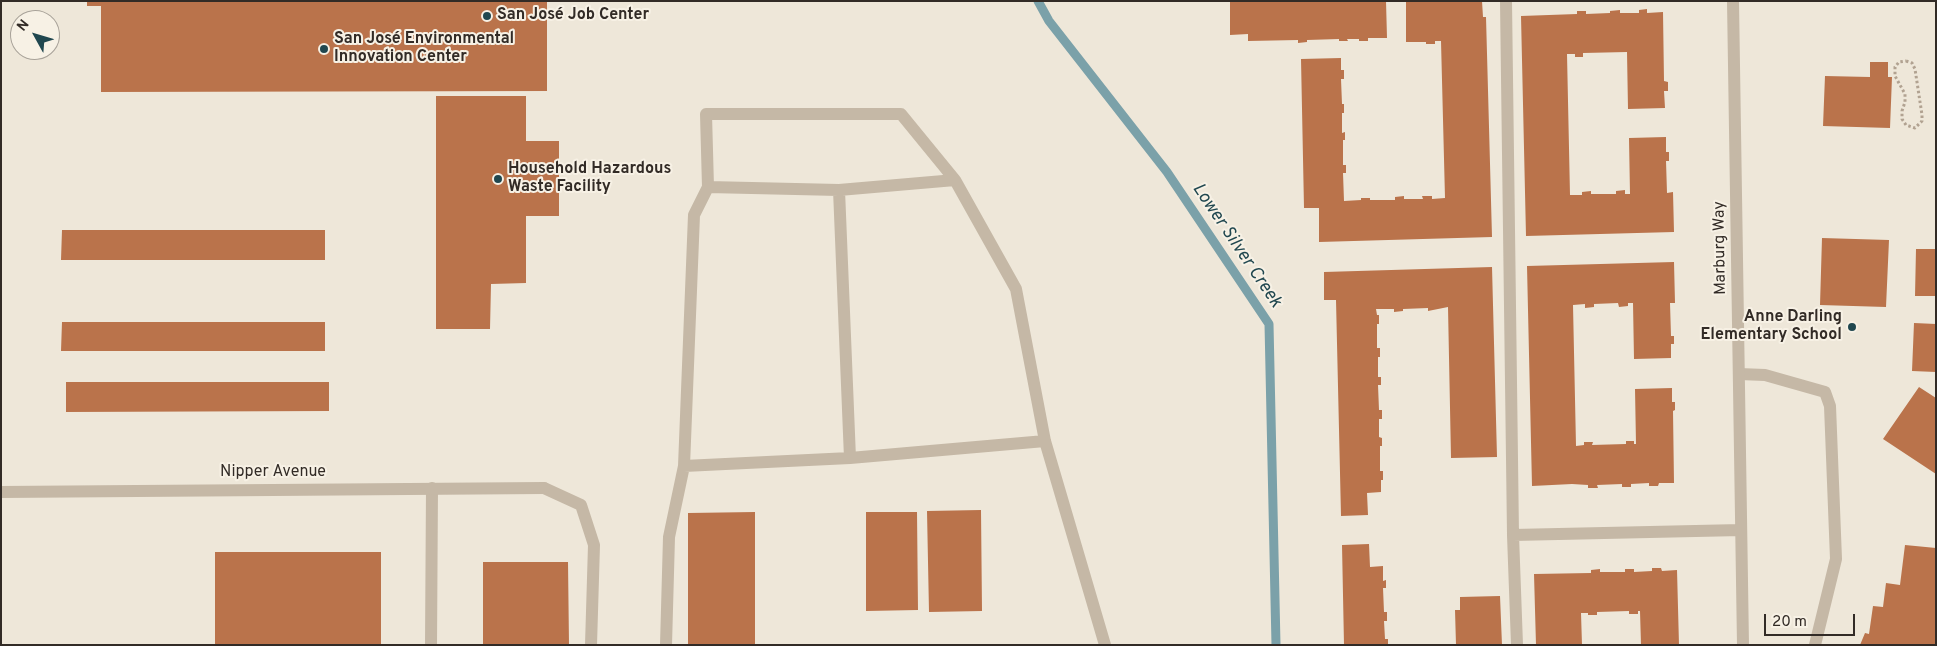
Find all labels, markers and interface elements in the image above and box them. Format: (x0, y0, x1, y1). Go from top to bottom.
place label: San José Job Center (497, 6, 649, 26)
north arrow (10, 10, 60, 60)
marker: San José Job Center (481, 10, 493, 22)
text: N (14, 17, 34, 35)
place label: San José Environmental Innovation Center (334, 30, 514, 68)
marker: San José Environmental Innovation Center (318, 43, 330, 55)
place label: Household Hazardous Waste Facility (508, 160, 671, 198)
marker: Household Hazardous Waste Facility (492, 173, 504, 185)
water label: Lower Silver Creek (1186, 180, 1286, 312)
street label: Marburg Way (1711, 201, 1731, 295)
place label: Anne Darling Elementary School (1700, 308, 1842, 346)
marker: Anne Darling Elementary School (1846, 321, 1858, 333)
street label: Nipper Avenue (220, 463, 326, 483)
scale bar (1767, 604, 1858, 636)
text: 20 m (1772, 613, 1807, 632)

